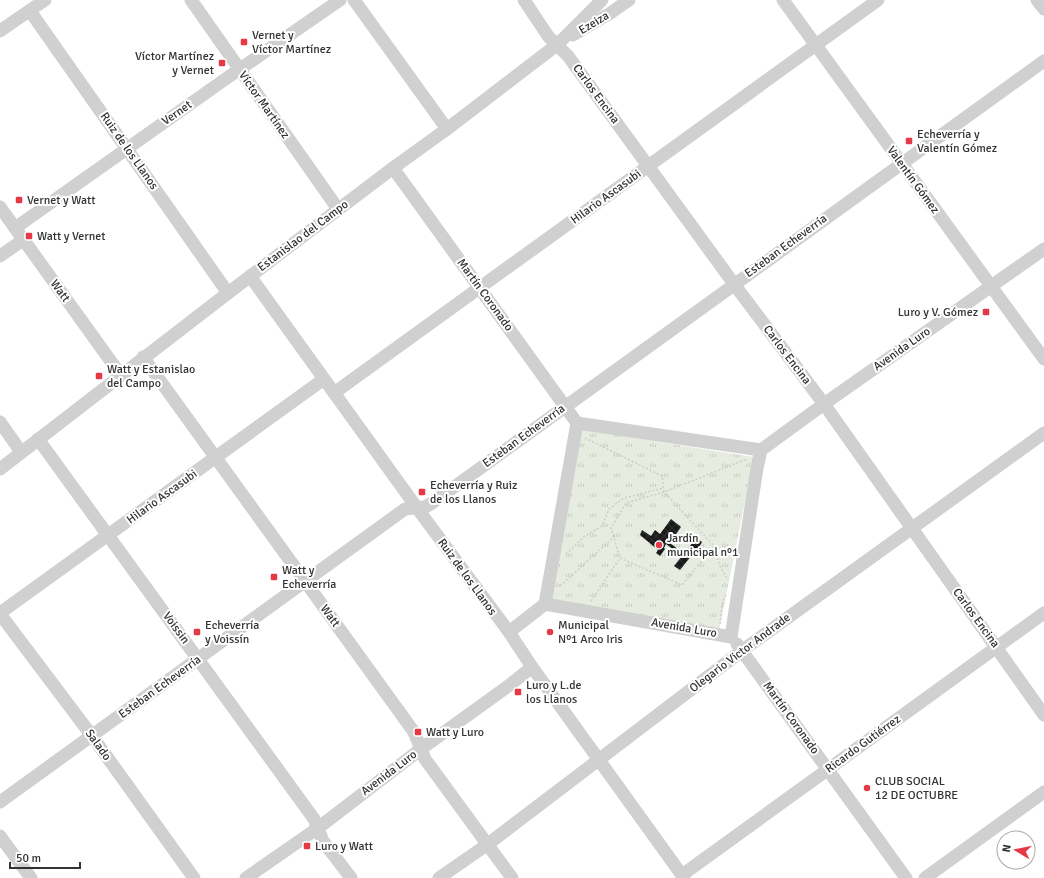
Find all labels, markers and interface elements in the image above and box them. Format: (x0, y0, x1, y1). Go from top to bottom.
street label: Ezeiza (576, 8, 612, 38)
place label: Vernet y Víctor Martínez (252, 28, 331, 57)
marker: Vernet y Víctor Martínez (239, 37, 249, 47)
place label: Víctor Martínez y Vernet (135, 49, 214, 78)
marker: Víctor Martínez y Vernet (217, 58, 227, 68)
street label: Carlos Encina (569, 61, 623, 127)
street label: Víctor Martínez (235, 68, 293, 142)
street label: Vernet (159, 97, 195, 129)
street label: Ruiz de los Llanos (97, 109, 161, 193)
place label: Echeverría y Valentín Gómez (917, 127, 997, 156)
marker: Echeverría y Valentín Gómez (904, 136, 914, 146)
street label: Valentín Gómez (883, 143, 943, 217)
street label: Hilario Ascasubi (568, 166, 644, 228)
place label: Vernet y Watt (27, 193, 95, 208)
marker: Vernet y Watt (14, 195, 24, 205)
street label: Estanislao del Campo (255, 197, 351, 275)
street label: Esteban Echeverría (742, 211, 830, 281)
place label: Watt y Vernet (37, 229, 105, 244)
marker: Watt y Vernet (24, 231, 34, 241)
street label: Martín Coronado (454, 256, 516, 334)
street label: Watt (47, 277, 73, 305)
place label: Luro y V. Gómez (898, 305, 978, 320)
marker: Luro y V. Gómez (981, 307, 991, 317)
street label: Carlos Encina (760, 322, 814, 388)
street label: Avenida Luro (871, 324, 933, 374)
place label: Watt y Estanislao del Campo (107, 362, 195, 391)
marker: Watt y Estanislao del Campo (94, 371, 104, 381)
street label: Esteban Echeverría (480, 401, 568, 471)
street label: Hilario Ascasubi (124, 466, 200, 528)
place label: Echeverría y Ruiz de los Llanos (430, 478, 517, 507)
marker: Echeverría y Ruiz de los Llanos (417, 487, 427, 497)
place label: Jardín municipal nº1 (667, 531, 739, 560)
street label: Ruiz de los Llanos (434, 536, 500, 618)
marker: Jardín municipal nº1 (654, 540, 664, 550)
place label: Watt y Echeverría (282, 563, 336, 592)
marker: Watt y Echeverría (269, 572, 279, 582)
street label: Carlos Encina (949, 585, 1003, 651)
street label: Watt (317, 602, 343, 630)
street label: Voissin (159, 609, 193, 647)
street label: Olegario Victor Andrade (687, 610, 793, 696)
street label: Avenida Luro (650, 615, 718, 641)
place label: Echeverría y Voissín (205, 618, 259, 647)
place label: Municipal Nº1 Arco Iris (558, 618, 623, 647)
marker: Echeverría y Voissín (192, 627, 202, 637)
marker: Municipal Nº1 Arco Iris (545, 627, 555, 637)
street label: Esteban Echeverría (116, 652, 204, 722)
place label: Luro y L.de los Llanos (526, 678, 582, 707)
street label: Martín Coronado (760, 679, 822, 757)
marker: Luro y L.de los Llanos (513, 687, 523, 697)
street label: Ricardo Gutiérrez (822, 712, 904, 776)
place label: Watt y Luro (426, 725, 484, 740)
street label: Salado (82, 726, 114, 764)
marker: Watt y Luro (413, 727, 423, 737)
street label: Avenida Luro (358, 747, 420, 799)
place label: CLUB SOCIAL 12 DE OCTUBRE (875, 774, 958, 803)
marker: CLUB SOCIAL 12 DE OCTUBRE (862, 783, 872, 793)
north arrow (996, 830, 1036, 870)
place label: Luro y Watt (315, 839, 373, 854)
marker: Luro y Watt (302, 841, 312, 851)
text: N (1000, 843, 1014, 853)
scale bar (10, 844, 80, 870)
text: 50 m (16, 851, 41, 866)

